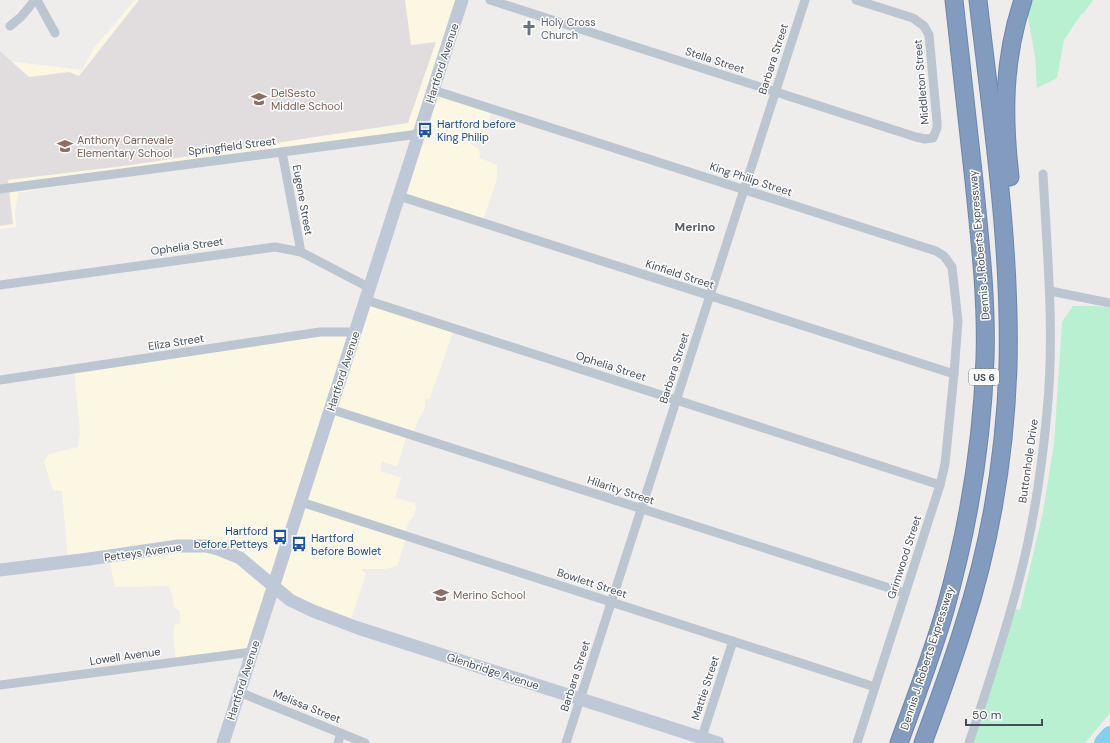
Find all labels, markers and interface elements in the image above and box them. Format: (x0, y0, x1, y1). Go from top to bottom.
place label: Holy Cross Church (541, 15, 596, 42)
church icon: Holy Cross Church (520, 19, 538, 37)
street label: Hartford Avenue (423, 21, 461, 105)
street label: Barbara Street (755, 22, 791, 96)
street label: Middleton Street (910, 39, 932, 125)
street label: Stella Street (683, 44, 747, 76)
place label: DelSesto Middle School (271, 86, 343, 113)
school or university icon: DelSesto Middle School (250, 90, 268, 108)
place label: Hartford before King Philip (437, 117, 516, 144)
bus stop icon: Hartford before King Philip (416, 121, 434, 139)
place label: Anthony Carnevale Elementary School (77, 133, 173, 160)
street label: Springfield Street (187, 134, 277, 158)
school or university icon: Anthony Carnevale Elementary School (56, 137, 74, 155)
street label: King Philip Street (708, 159, 794, 199)
street label: Eugene Street (290, 164, 316, 236)
street label: Dennis J. Roberts Expressway (965, 170, 993, 320)
district label: Merino (675, 219, 715, 235)
street label: Ophelia Street (150, 234, 224, 258)
street label: Kinfield Street (644, 256, 716, 292)
street label: Hartford Avenue (324, 329, 362, 413)
street label: Eliza Street (147, 331, 205, 353)
street label: Barbara Street (656, 331, 692, 405)
street label: Ophelia Street (574, 348, 648, 384)
road number: US 6 (969, 369, 999, 385)
street label: Buttonhole Drive (1015, 418, 1041, 504)
street label: Hilarity Street (586, 473, 656, 507)
street label: Grimwood Street (884, 513, 924, 601)
place label: Hartford before Petteys (194, 524, 268, 551)
bus stop icon: Hartford before Petteys (271, 528, 289, 546)
place label: Hartford before Bowlet (311, 531, 381, 558)
bus stop icon: Hartford before Bowlet (290, 535, 308, 553)
street label: Petteys Avenue (103, 540, 183, 564)
street label: Bowlett Street (555, 565, 629, 601)
street label: Dennis J. Roberts Expressway (897, 584, 957, 732)
school or university icon: Merino School (432, 586, 450, 604)
place label: Merino School (453, 588, 525, 602)
street label: Hartford Avenue (224, 638, 262, 722)
street label: Barbara Street (557, 639, 593, 713)
street label: Lowell Avenue (89, 644, 161, 668)
street label: Glenbridge Avenue (445, 649, 541, 693)
street label: Mattie Street (688, 654, 722, 722)
street label: Melissa Street (271, 686, 343, 726)
scale bar (966, 701, 1042, 727)
text: 50 m (972, 707, 1001, 723)

